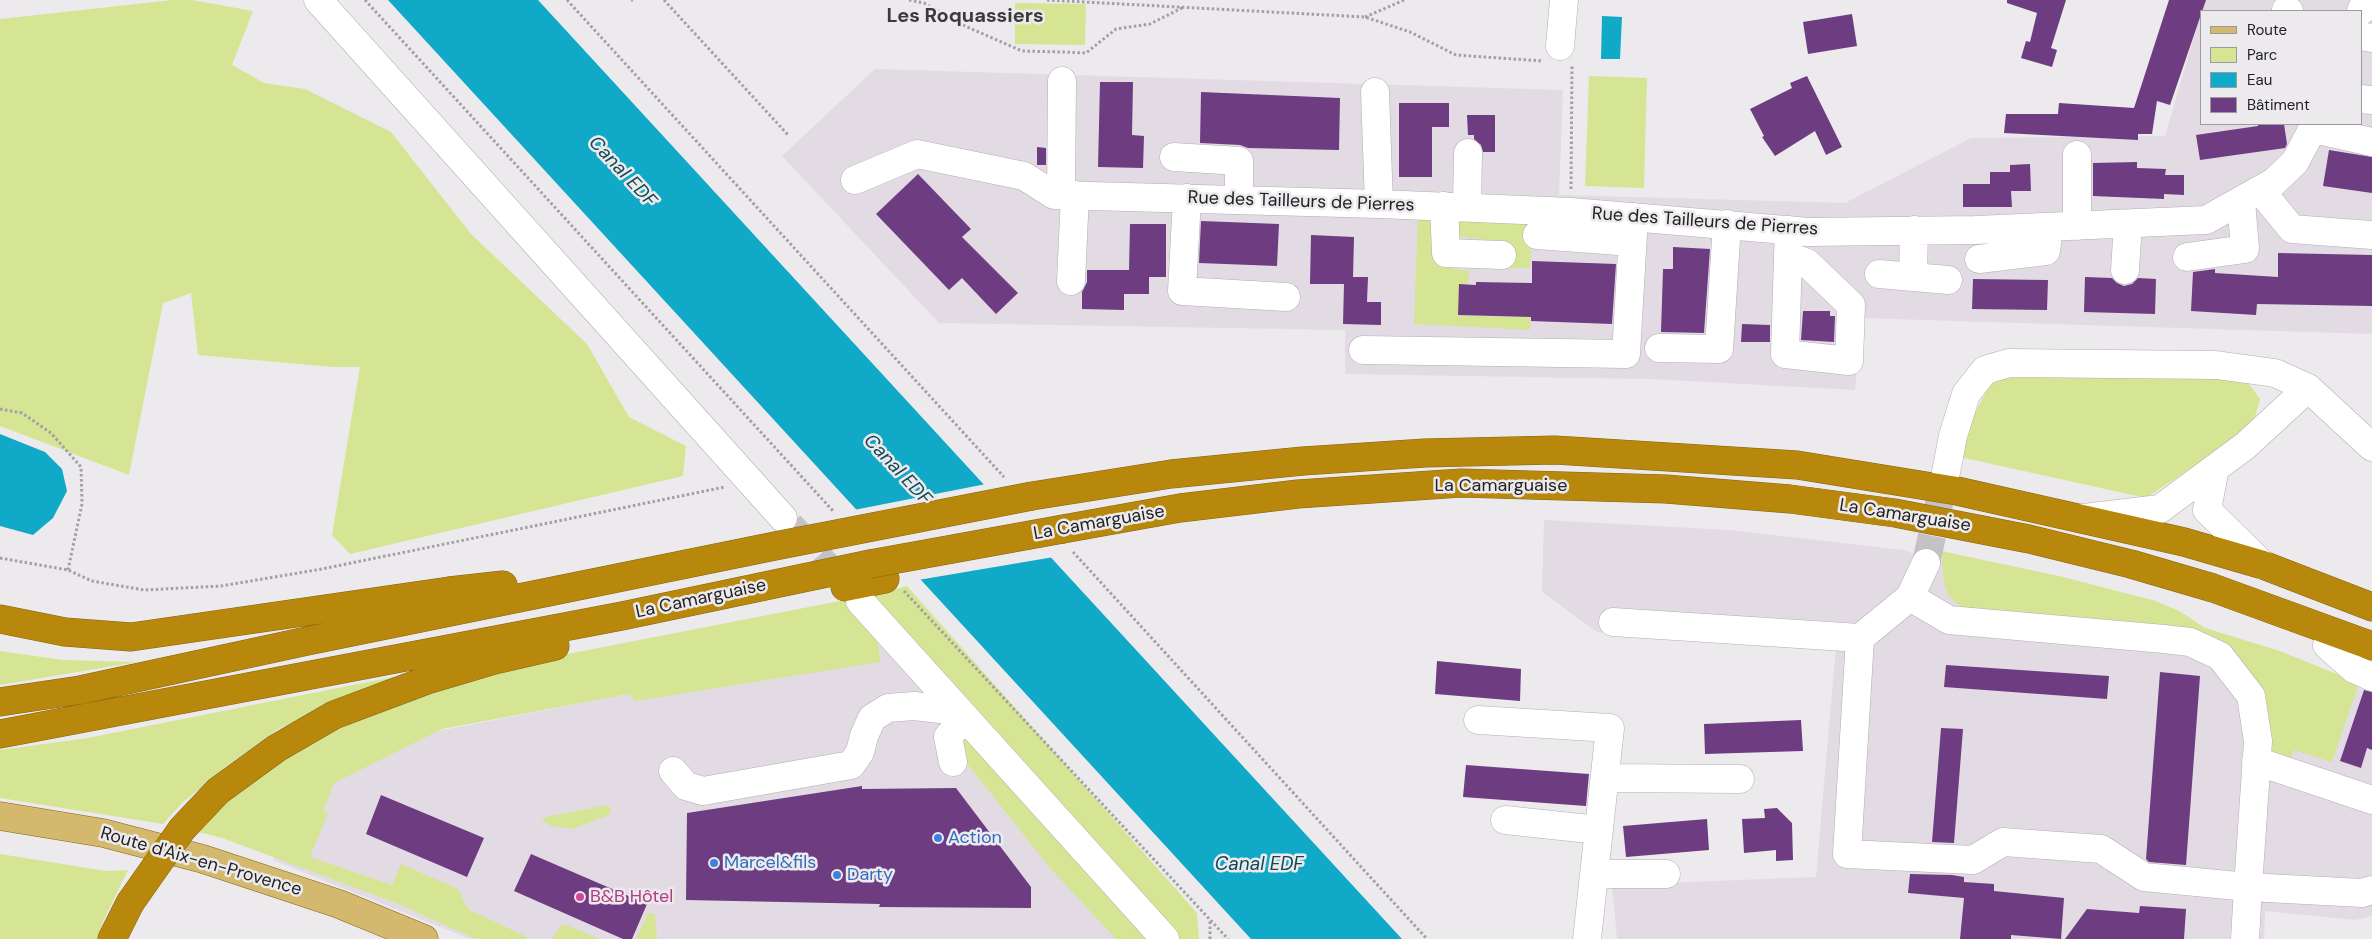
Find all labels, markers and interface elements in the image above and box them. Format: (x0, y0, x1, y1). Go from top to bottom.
district label: Les Roquassiers (886, 5, 1044, 29)
legend (2200, 10, 2362, 125)
text: Route (2247, 20, 2287, 40)
text: Parc (2247, 45, 2277, 65)
text: Eau (2247, 70, 2272, 90)
text: Bâtiment (2247, 95, 2310, 115)
water label: Canal EDF (583, 132, 661, 212)
street label: Rue des Tailleurs de Pierres (1187, 187, 1415, 217)
street label: Rue des Tailleurs de Pierres (1591, 203, 1819, 241)
water label: Canal EDF (858, 430, 936, 510)
street label: La Camarguaise (1435, 475, 1567, 497)
street label: La Camarguaise (1838, 495, 1972, 537)
street label: La Camarguaise (1032, 501, 1166, 545)
street label: La Camarguaise (634, 575, 768, 623)
street label: Route d'Aix-en-Provence (98, 823, 304, 901)
place label: Action (948, 827, 1002, 849)
marker: Action (932, 832, 944, 844)
place label: Marcel&fils (724, 852, 816, 874)
water label: Canal EDF (1215, 854, 1303, 876)
marker: Marcel&fils (708, 857, 720, 869)
place label: Darty (847, 864, 893, 886)
marker: Darty (831, 869, 843, 881)
place label: B&B Hôtel (590, 886, 673, 908)
marker: B&B Hôtel (574, 891, 586, 903)

